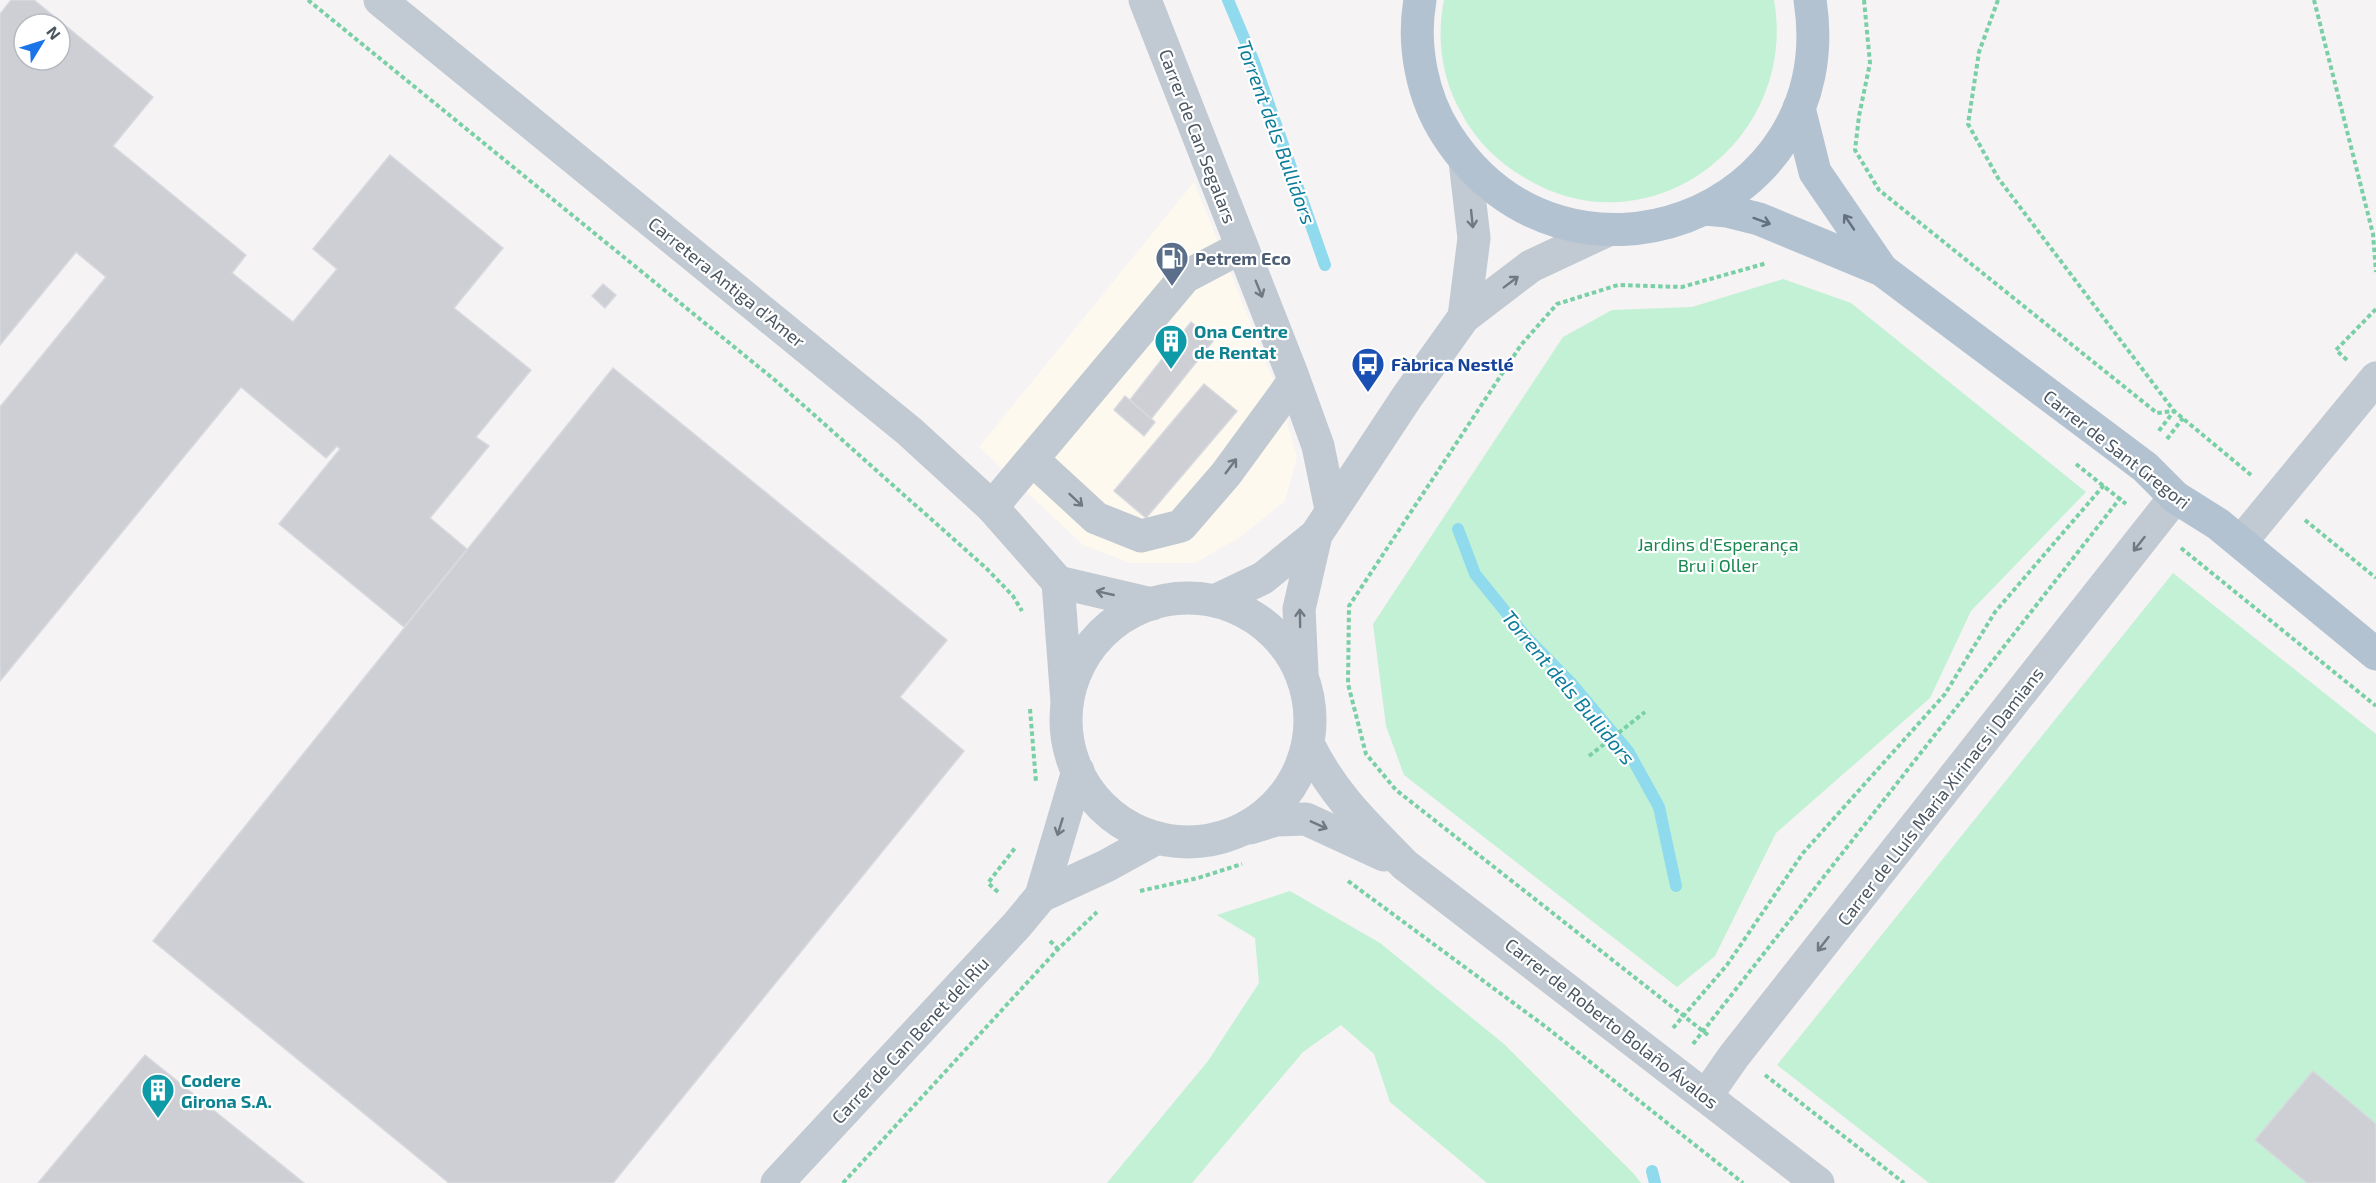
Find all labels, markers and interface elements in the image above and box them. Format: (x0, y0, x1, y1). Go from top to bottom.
north arrow (12, 12, 72, 72)
text: N (43, 22, 65, 43)
water label: Torrent dels Bullidors (1232, 37, 1322, 227)
street label: Carrer de Can Segalars (1155, 46, 1241, 226)
one-way arrow (1467, 209, 1478, 228)
street label: Carretera Antiga d'Amer (644, 212, 810, 352)
one-way arrow (1843, 214, 1855, 231)
one-way arrow (1752, 216, 1771, 227)
fuel station icon: Petrem Eco (1154, 240, 1190, 287)
place label: Petrem Eco (1195, 247, 1291, 269)
one-way arrow (1502, 275, 1518, 288)
one-way arrow (1254, 279, 1265, 298)
place label: Ona Centre de Rentat (1194, 320, 1288, 363)
building icon: Ona Centre de Rentat (1153, 323, 1189, 370)
bus stop icon: Fàbrica Nestlé (1350, 346, 1386, 393)
place label: Fàbrica Nestlé (1391, 353, 1514, 375)
street label: Carrer de Sant Gregori (2039, 385, 2195, 513)
one-way arrow (1224, 458, 1237, 474)
one-way arrow (1068, 493, 1083, 507)
park label: Jardins d'Esperança Bru i Oller (1637, 533, 1799, 576)
one-way arrow (2133, 536, 2146, 552)
one-way arrow (1096, 586, 1115, 598)
water label: Torrent dels Bullidors (1497, 605, 1641, 769)
one-way arrow (1294, 609, 1306, 629)
street label: Carrer de Lluís Maria Xirinacs i Damians (1832, 662, 2048, 930)
one-way arrow (1054, 817, 1065, 836)
one-way arrow (1309, 820, 1327, 831)
street label: Carrer de Roberto Bolaño Ávalos (1501, 933, 1723, 1113)
one-way arrow (1816, 936, 1829, 952)
street label: Carrer de Can Benet del Riu (827, 952, 993, 1128)
place label: Codere Girona S.A. (181, 1069, 272, 1112)
building icon: Codere Girona S.A. (140, 1072, 176, 1119)

